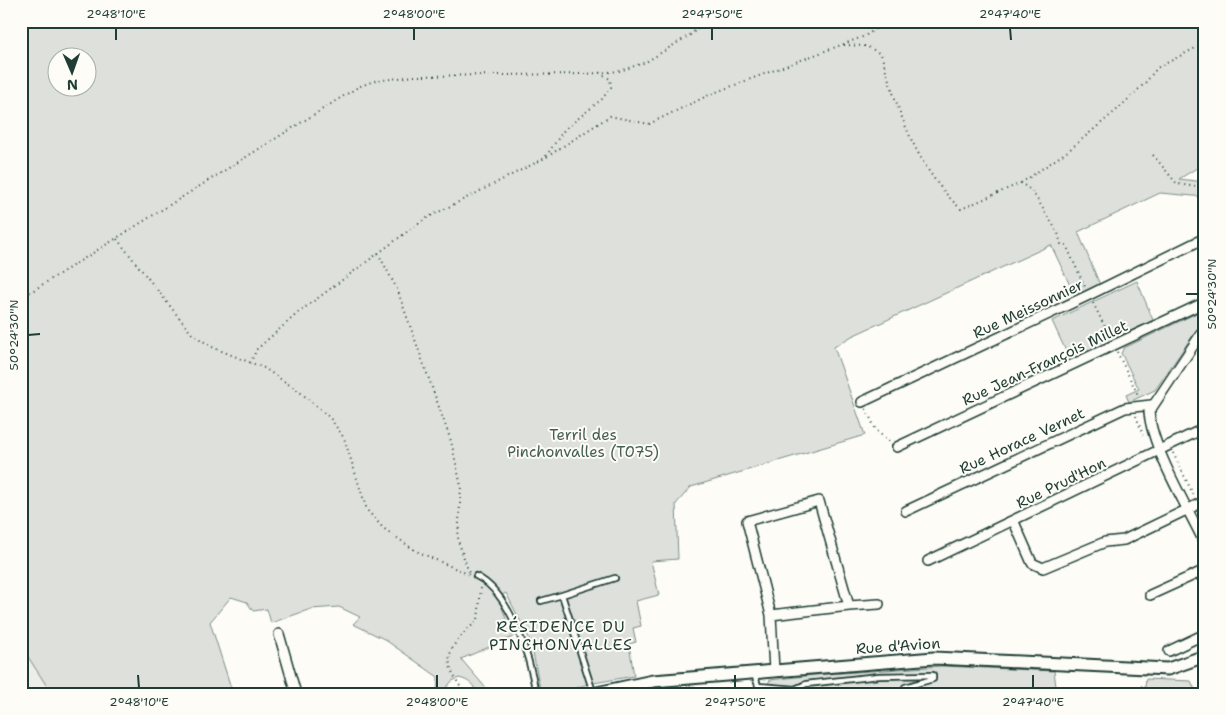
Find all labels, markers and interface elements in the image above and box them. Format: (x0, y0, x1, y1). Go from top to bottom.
text: 2°48'10"E (86, 6, 146, 22)
text: 2°48'00"E (383, 6, 445, 22)
text: 2°47'50"E (681, 6, 743, 22)
text: 2°47'40"E (979, 6, 1041, 22)
north arrow (48, 48, 98, 98)
text: N (67, 76, 78, 94)
text: 50°24'30"N (1204, 258, 1220, 330)
street label: Rue Meissonnier (970, 275, 1086, 343)
text: 50°24'30"N (6, 299, 22, 371)
street label: Rue Jean-François Millet (959, 316, 1131, 410)
street label: Rue Horace Vernet (956, 403, 1088, 479)
park label: Terril des Pinchonvalles (T075) (507, 425, 659, 462)
street label: Rue Prud'Hon (1013, 453, 1109, 513)
district label: RÉSIDENCE DU PINCHONVALLES (489, 616, 633, 655)
street label: Rue d'Avion (855, 633, 941, 659)
text: 2°48'10"E (109, 694, 169, 710)
text: 2°48'00"E (406, 694, 468, 710)
text: 2°47'50"E (704, 694, 766, 710)
text: 2°47'40"E (1002, 694, 1064, 710)

